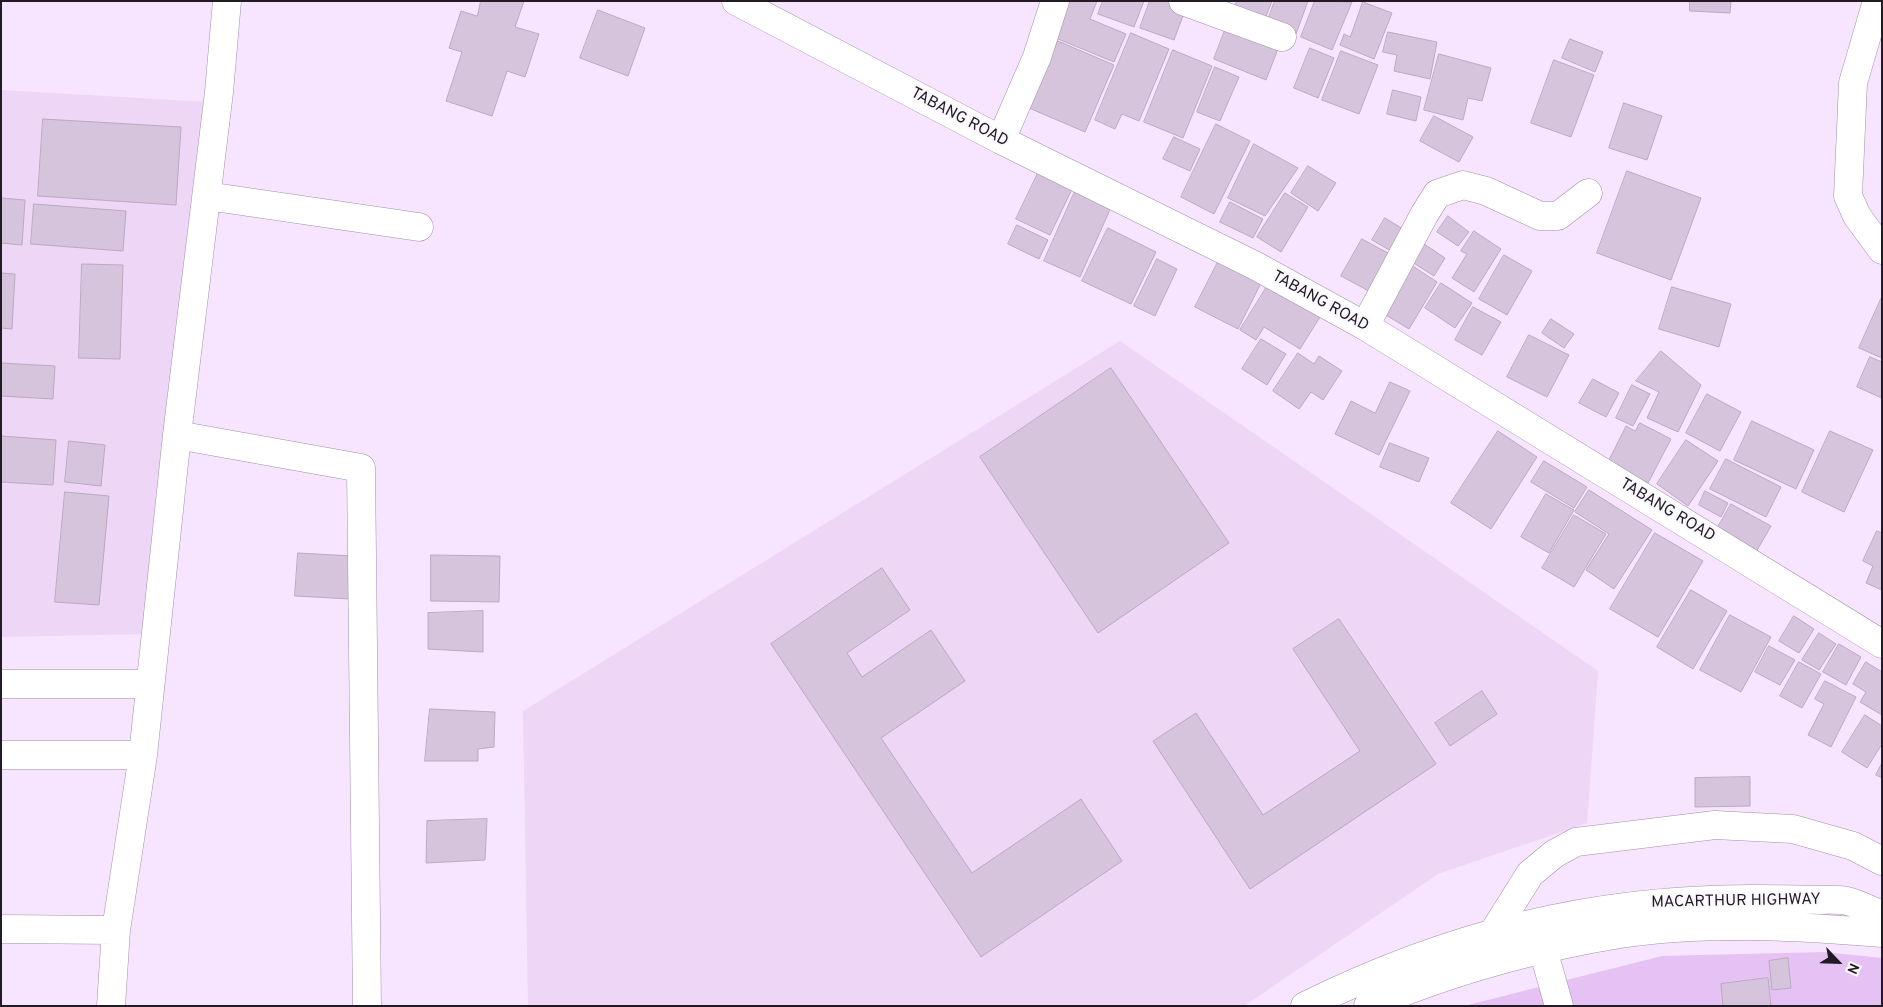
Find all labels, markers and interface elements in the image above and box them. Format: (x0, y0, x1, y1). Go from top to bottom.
street label: TABANG ROAD (907, 84, 1011, 152)
street label: TABANG ROAD (1268, 267, 1372, 337)
street label: TABANG ROAD (1616, 475, 1718, 547)
street label: MACARTHUR HIGHWAY (1651, 891, 1821, 913)
north arrow (1813, 937, 1863, 987)
text: N (1842, 960, 1862, 976)

